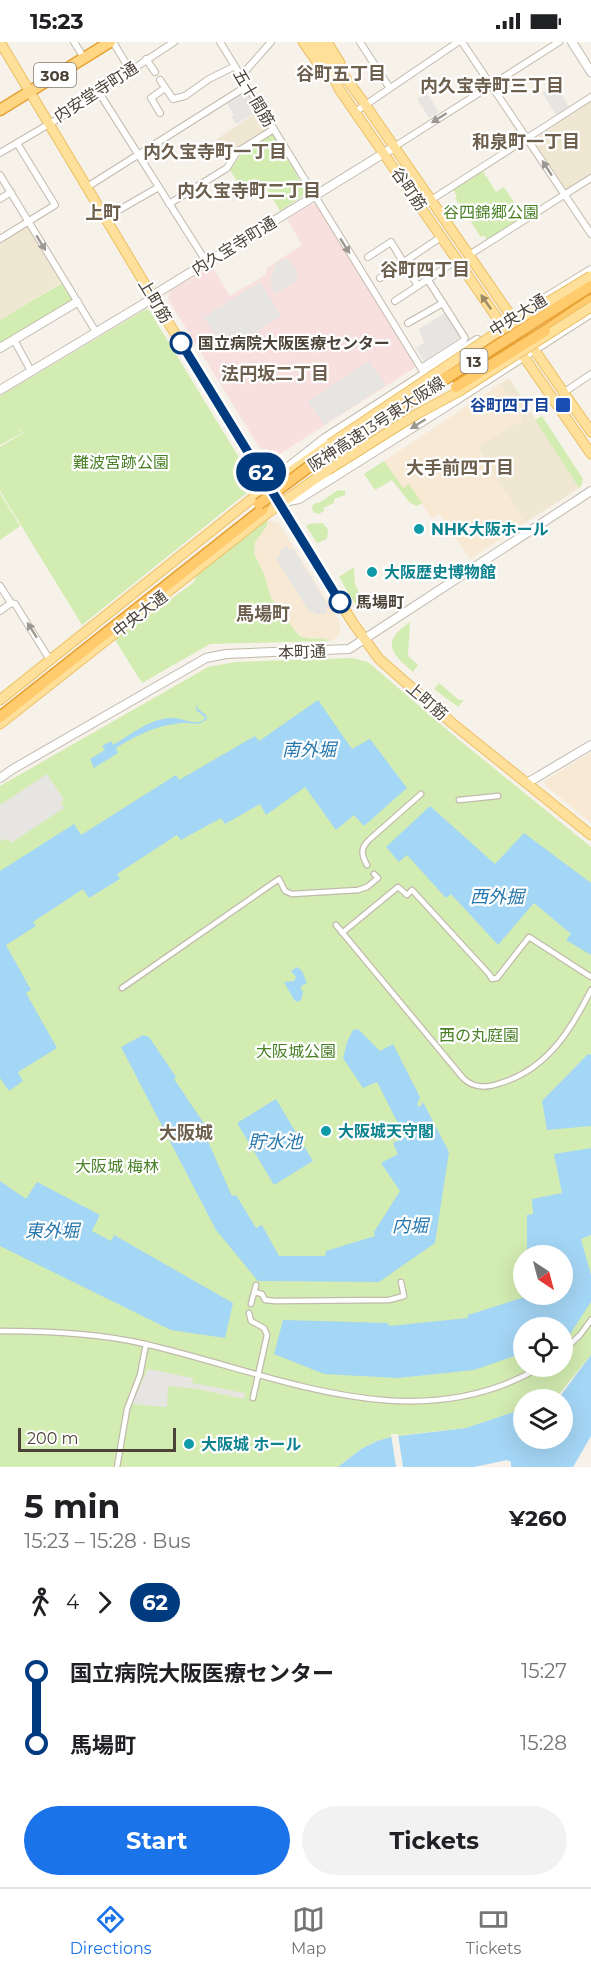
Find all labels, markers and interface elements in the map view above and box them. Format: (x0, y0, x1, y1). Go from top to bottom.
text: 15:23 (30, 8, 83, 35)
street label: 内安堂寺町通 (51, 58, 141, 126)
road number: 308 (34, 63, 76, 87)
district label: 谷町五丁目 (296, 63, 386, 85)
street label: 五十間筋 (229, 66, 279, 130)
district label: 内久宝寺町三丁目 (420, 75, 564, 97)
one-way arrow (431, 113, 447, 124)
district label: 和泉町一丁目 (472, 131, 580, 153)
district label: 内久宝寺町一丁目 (143, 141, 287, 163)
one-way arrow (542, 160, 553, 176)
street label: 谷町筋 (387, 164, 431, 214)
district label: 内久宝寺町二丁目 (177, 180, 321, 202)
district label: 上町 (85, 202, 121, 224)
park label: 谷四錦郷公園 (443, 203, 539, 222)
street label: 内久宝寺町通 (188, 213, 280, 279)
one-way arrow (36, 235, 47, 251)
one-way arrow (339, 238, 350, 254)
district label: 谷町四丁目 (380, 259, 470, 281)
street label: 上町筋 (134, 276, 176, 326)
street label: 中央大通 (486, 290, 550, 340)
one-way arrow (480, 294, 492, 310)
marker: 国立病院大阪医療センター (170, 332, 192, 354)
place label: 国立病院大阪医療センター (198, 334, 390, 353)
road number: 13 (460, 349, 488, 373)
district label: 法円坂二丁目 (221, 363, 329, 385)
street label: 阪神高速13号東大阪線 (304, 373, 448, 475)
place label: 谷町四丁目 (470, 396, 550, 415)
marker: 谷町四丁目 (554, 396, 572, 414)
one-way arrow (410, 419, 426, 430)
line badge: 62 (234, 452, 288, 492)
park label: 難波宮跡公園 (73, 453, 169, 472)
district label: 大手前四丁目 (406, 457, 514, 479)
text: 62 (248, 460, 274, 485)
place label: NHK大阪ホール (431, 520, 549, 539)
marker: NHK大阪ホール (412, 522, 426, 536)
place label: 大阪歴史博物館 (384, 563, 496, 582)
marker: 大阪歴史博物館 (365, 565, 379, 579)
street label: 中央大通 (109, 587, 171, 641)
marker: 馬場町 (329, 591, 351, 613)
place label: 馬場町 (356, 593, 404, 612)
district label: 馬場町 (236, 603, 290, 625)
one-way arrow (26, 622, 37, 638)
street label: 本町通 (278, 642, 326, 662)
street label: 上町筋 (403, 678, 451, 724)
water label: 南外堀 (282, 739, 339, 761)
water label: 西外掘 (470, 886, 527, 908)
park label: 西の丸庭園 (439, 1026, 519, 1045)
park label: 大阪城公園 (256, 1042, 336, 1061)
district label: 大阪城 (159, 1122, 213, 1144)
place label: 大阪城天守閣 (338, 1122, 434, 1141)
marker: 大阪城天守閣 (319, 1124, 333, 1138)
water label: 貯水池 (248, 1131, 304, 1153)
park label: 大阪城 梅林 (75, 1157, 159, 1176)
water label: 内堀 (392, 1215, 431, 1237)
water label: 東外堀 (25, 1220, 82, 1242)
north arrow (513, 1245, 573, 1305)
map controls (513, 1245, 573, 1449)
button: locate (513, 1317, 573, 1377)
button: layers (513, 1389, 573, 1449)
scale bar (18, 1425, 176, 1452)
text: 200 m (27, 1429, 78, 1448)
place label: 大阪城 ホール (201, 1435, 302, 1454)
marker: 大阪城 ホール (182, 1437, 196, 1451)
text: 5 min (24, 1486, 120, 1526)
text: ¥260 (509, 1505, 567, 1532)
text: 15:23 – 15:28 · Bus (24, 1529, 191, 1553)
icon: walk (24, 1586, 57, 1619)
icon: forward (88, 1586, 121, 1619)
text: 4 (66, 1590, 79, 1614)
text: 62 (142, 1590, 168, 1615)
text: 15:27 (521, 1659, 567, 1683)
text: 国立病院大阪医療センター (70, 1660, 334, 1687)
text: 15:28 (520, 1731, 567, 1755)
text: 馬場町 (70, 1732, 136, 1759)
button: Start (24, 1806, 290, 1875)
button: Tickets (302, 1806, 567, 1875)
tab: Directions (70, 1903, 152, 1958)
tab: Map (291, 1903, 326, 1958)
tab: Tickets (466, 1903, 521, 1958)

